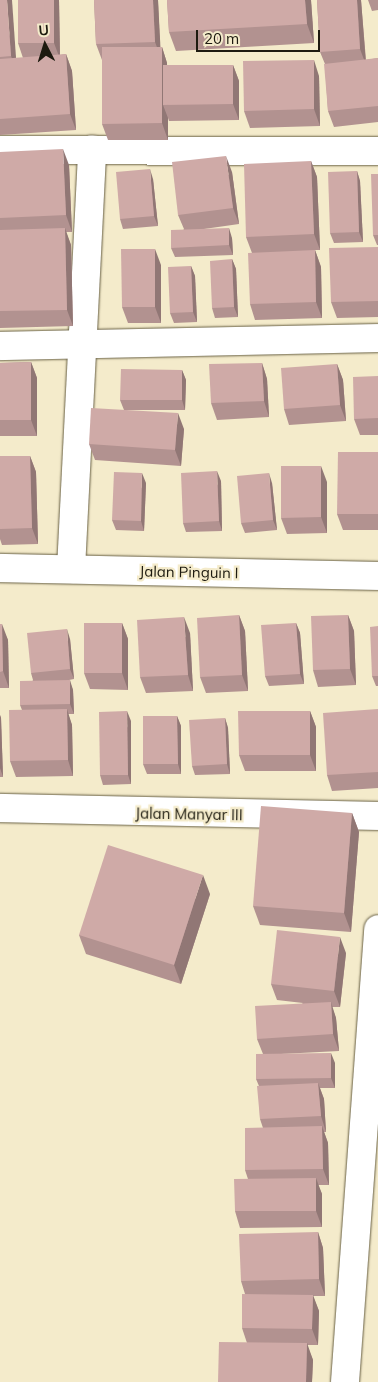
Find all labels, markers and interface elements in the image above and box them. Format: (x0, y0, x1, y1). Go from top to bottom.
north arrow (20, 20, 70, 70)
scale bar (198, 20, 322, 52)
text: U (38, 21, 50, 39)
text: 20 m (204, 29, 239, 48)
street label: Jalan Pinguin I (139, 562, 239, 582)
street label: Jalan Manyar III (135, 804, 243, 824)

